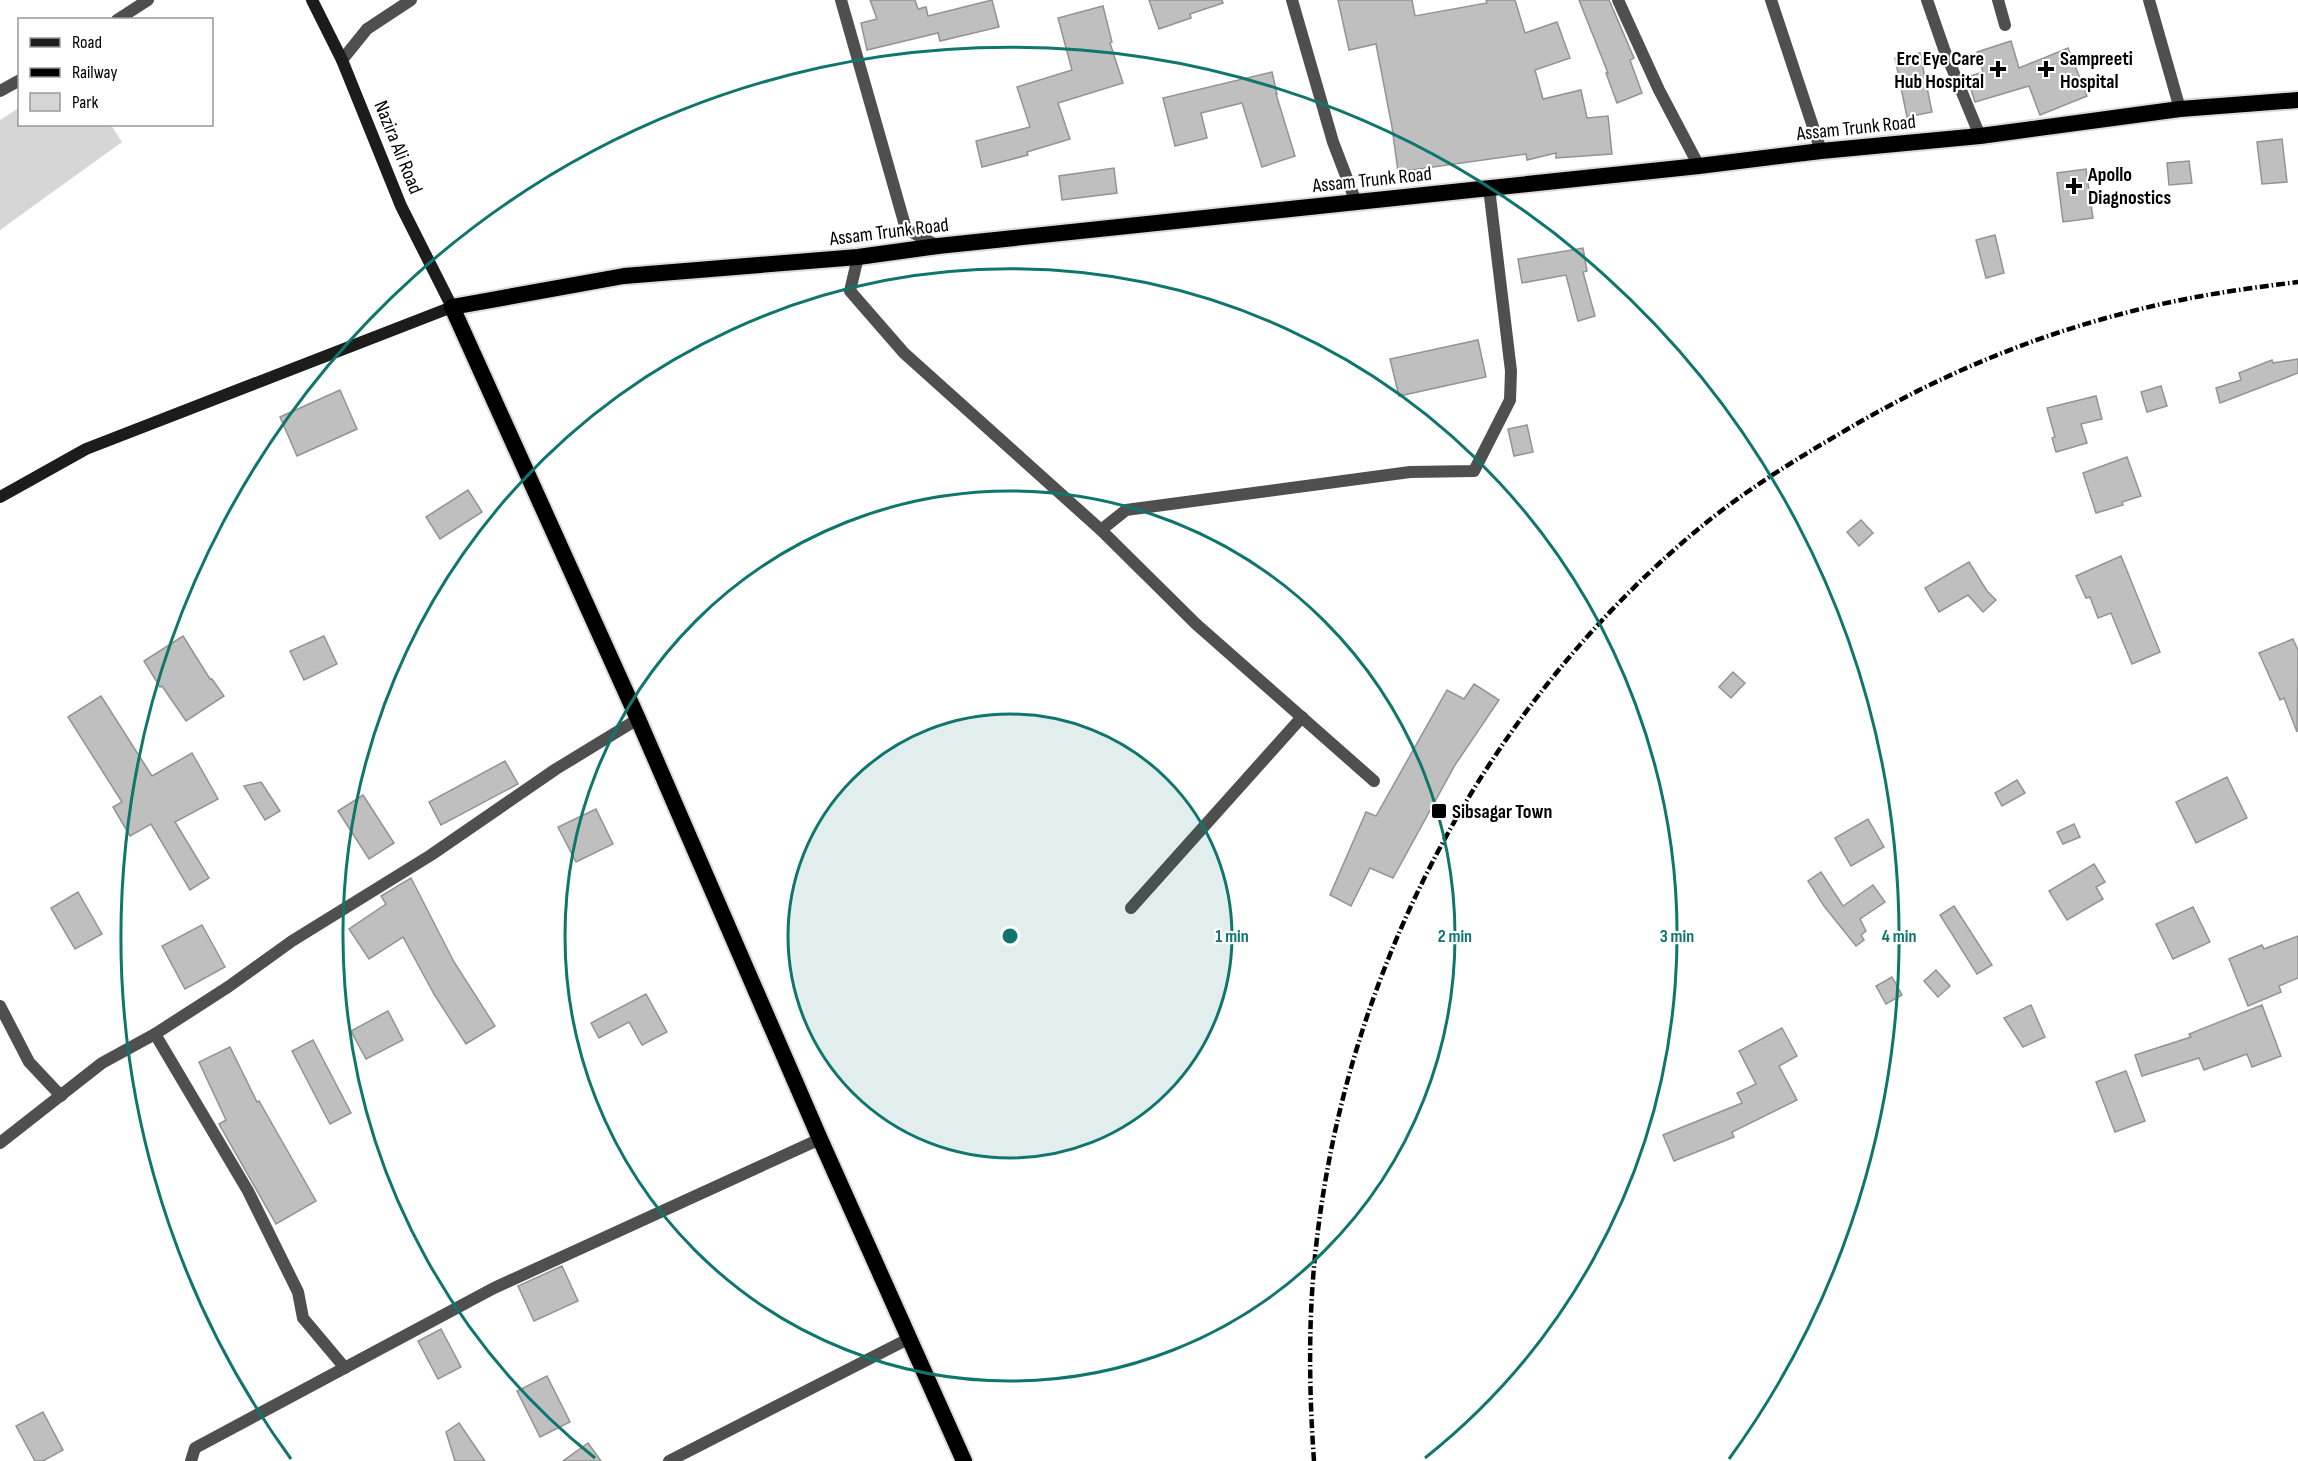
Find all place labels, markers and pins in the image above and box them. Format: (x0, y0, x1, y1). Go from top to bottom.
place label: Erc Eye Care Hub Hospital (1894, 47, 1984, 94)
place label: Sampreeti Hospital (2060, 47, 2133, 94)
marker: Erc Eye Care Hub Hospital (1989, 60, 2007, 78)
marker: Sampreeti Hospital (2037, 60, 2055, 78)
place label: Apollo Diagnostics (2087, 163, 2171, 210)
marker: Apollo Diagnostics (2065, 177, 2083, 195)
place label: Sibsagar Town (1452, 800, 1552, 824)
marker: Sibsagar Town (1430, 802, 1448, 820)
centre of rings (1000, 926, 1020, 946)

